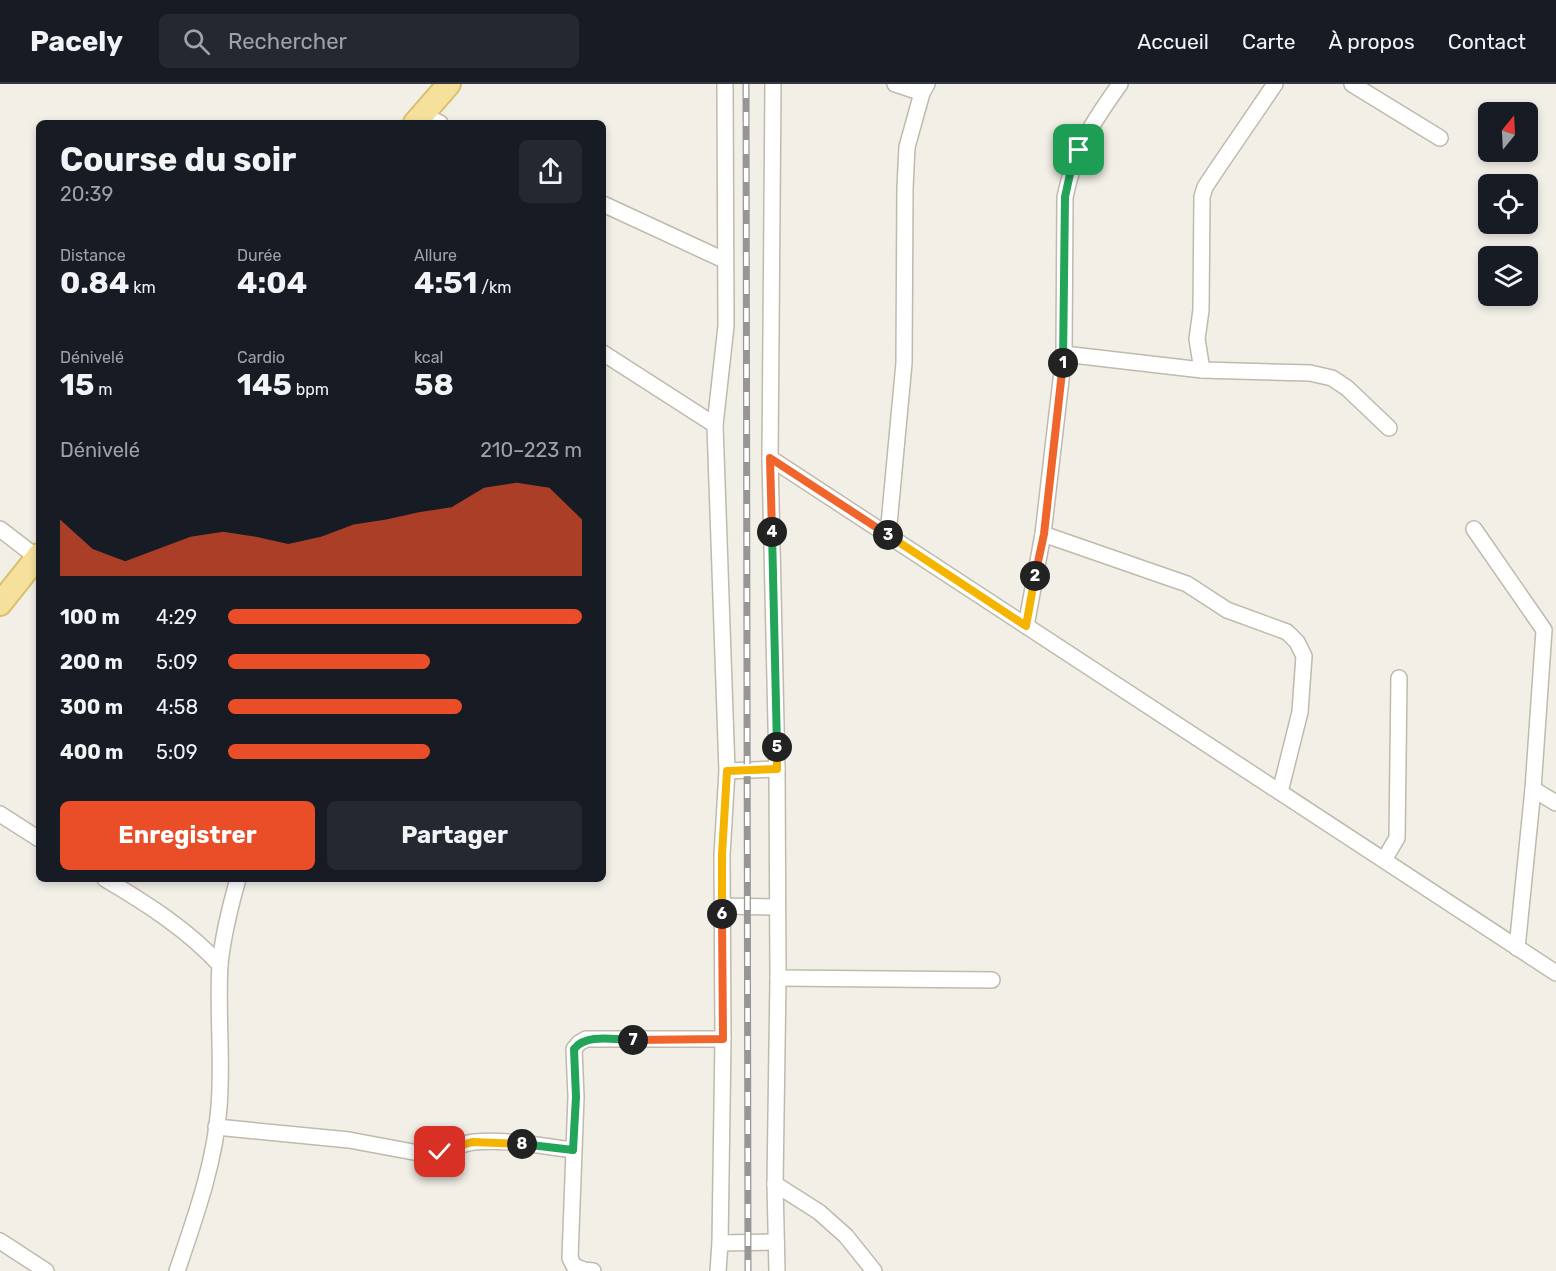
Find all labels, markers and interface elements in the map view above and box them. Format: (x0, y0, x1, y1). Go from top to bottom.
search box (159, 14, 579, 68)
text: Pacely (30, 25, 123, 58)
icon: search (180, 25, 213, 58)
text: Rechercher (228, 28, 347, 55)
text: Accueil (1137, 29, 1209, 54)
text: Carte (1242, 29, 1295, 54)
text: À propos (1328, 29, 1415, 54)
text: Contact (1448, 29, 1526, 54)
north arrow (1478, 102, 1538, 162)
map controls (1478, 102, 1538, 306)
pin (1053, 124, 1104, 175)
icon: arrive (1062, 133, 1095, 166)
text: Course du soir (60, 140, 296, 179)
button: share (519, 140, 582, 203)
button: locate (1478, 174, 1538, 234)
text: 20:39 (60, 182, 113, 206)
text: Distance (60, 246, 126, 265)
text: Durée (237, 246, 282, 265)
text: Allure (414, 246, 457, 265)
button: layers (1478, 246, 1538, 306)
text: 0.84 (60, 265, 129, 301)
text: 4:04 (237, 265, 307, 301)
text: 4:51 (414, 265, 477, 301)
text: km (129, 278, 156, 297)
text: /km (477, 278, 511, 297)
text: Dénivelé (60, 348, 124, 367)
text: Cardio (237, 348, 285, 367)
text: kcal (414, 348, 443, 367)
pin: 1 (1048, 348, 1078, 378)
text: 1 (1059, 353, 1067, 372)
text: 15 (60, 367, 94, 403)
text: 145 (237, 367, 292, 403)
text: 58 (414, 367, 454, 403)
text: m (94, 380, 112, 399)
text: bpm (292, 380, 329, 399)
text: Dénivelé (60, 438, 140, 462)
text: 210–223 m (480, 438, 582, 462)
pin: 4 (757, 517, 787, 547)
pin: 3 (873, 520, 903, 550)
text: 4 (767, 522, 777, 541)
text: 3 (883, 525, 893, 544)
pin: 2 (1020, 561, 1050, 591)
text: 2 (1030, 566, 1040, 585)
text: 100 m (60, 605, 120, 629)
text: 4:29 (156, 605, 197, 629)
text: 200 m (60, 650, 123, 674)
text: 5:09 (156, 650, 198, 674)
text: 300 m (60, 695, 123, 719)
text: 4:58 (156, 695, 198, 719)
pin: 5 (762, 732, 792, 762)
text: 5 (772, 737, 782, 756)
text: 400 m (60, 740, 123, 764)
text: 5:09 (156, 740, 198, 764)
button: Enregistrer (60, 801, 315, 870)
button: Partager (327, 801, 582, 870)
pin: 6 (707, 899, 737, 929)
text: 6 (717, 904, 727, 923)
pin: 7 (618, 1025, 648, 1055)
text: 7 (628, 1030, 638, 1049)
pin (414, 1126, 465, 1177)
pin: 8 (507, 1129, 537, 1159)
text: 8 (517, 1134, 527, 1153)
icon: check (423, 1135, 456, 1168)

